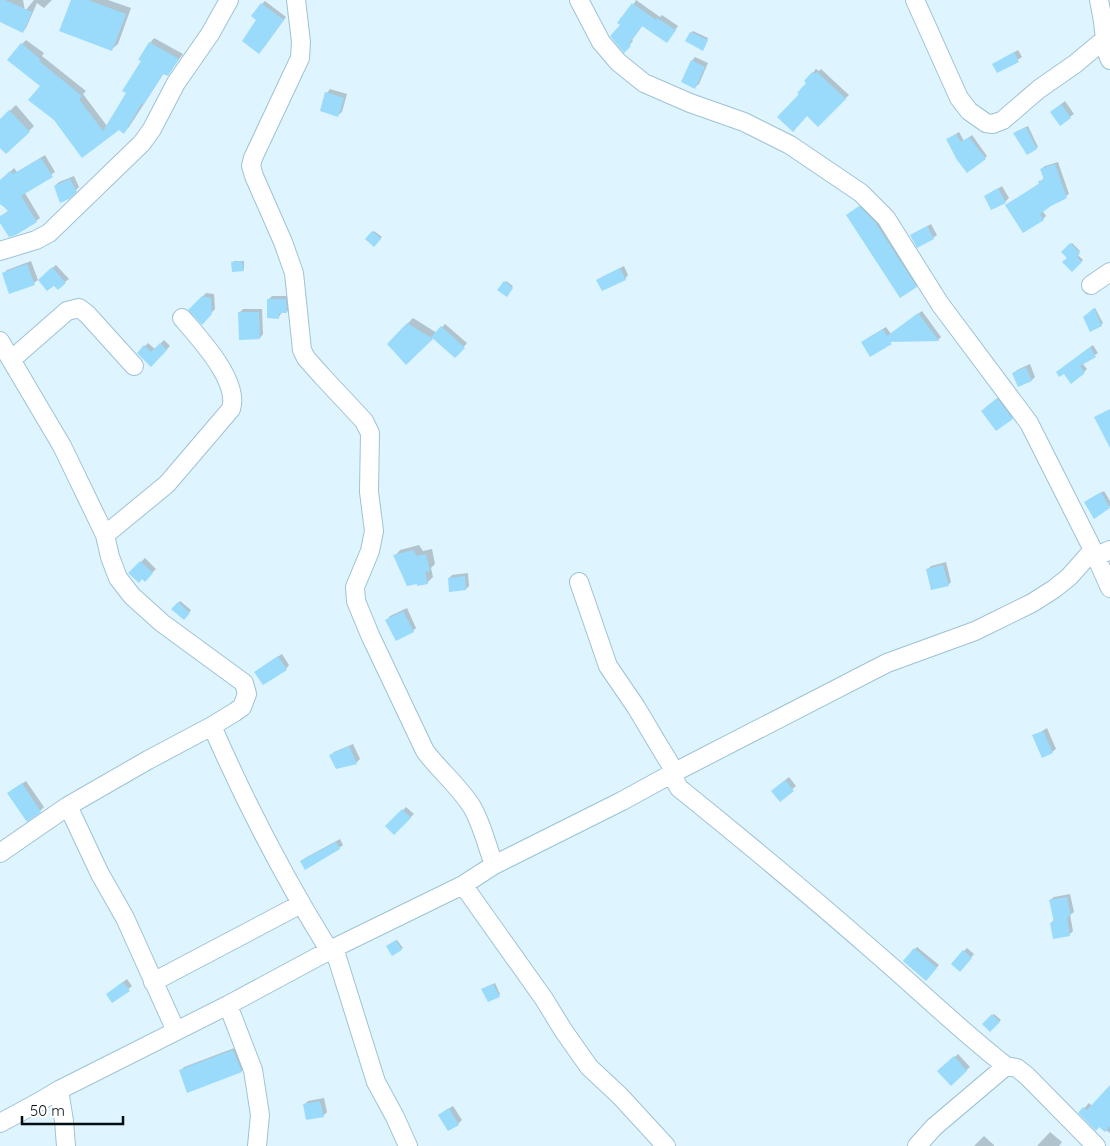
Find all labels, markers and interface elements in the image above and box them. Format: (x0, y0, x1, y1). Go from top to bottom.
scale bar (22, 1094, 124, 1126)
text: 50 m (30, 1101, 65, 1120)

